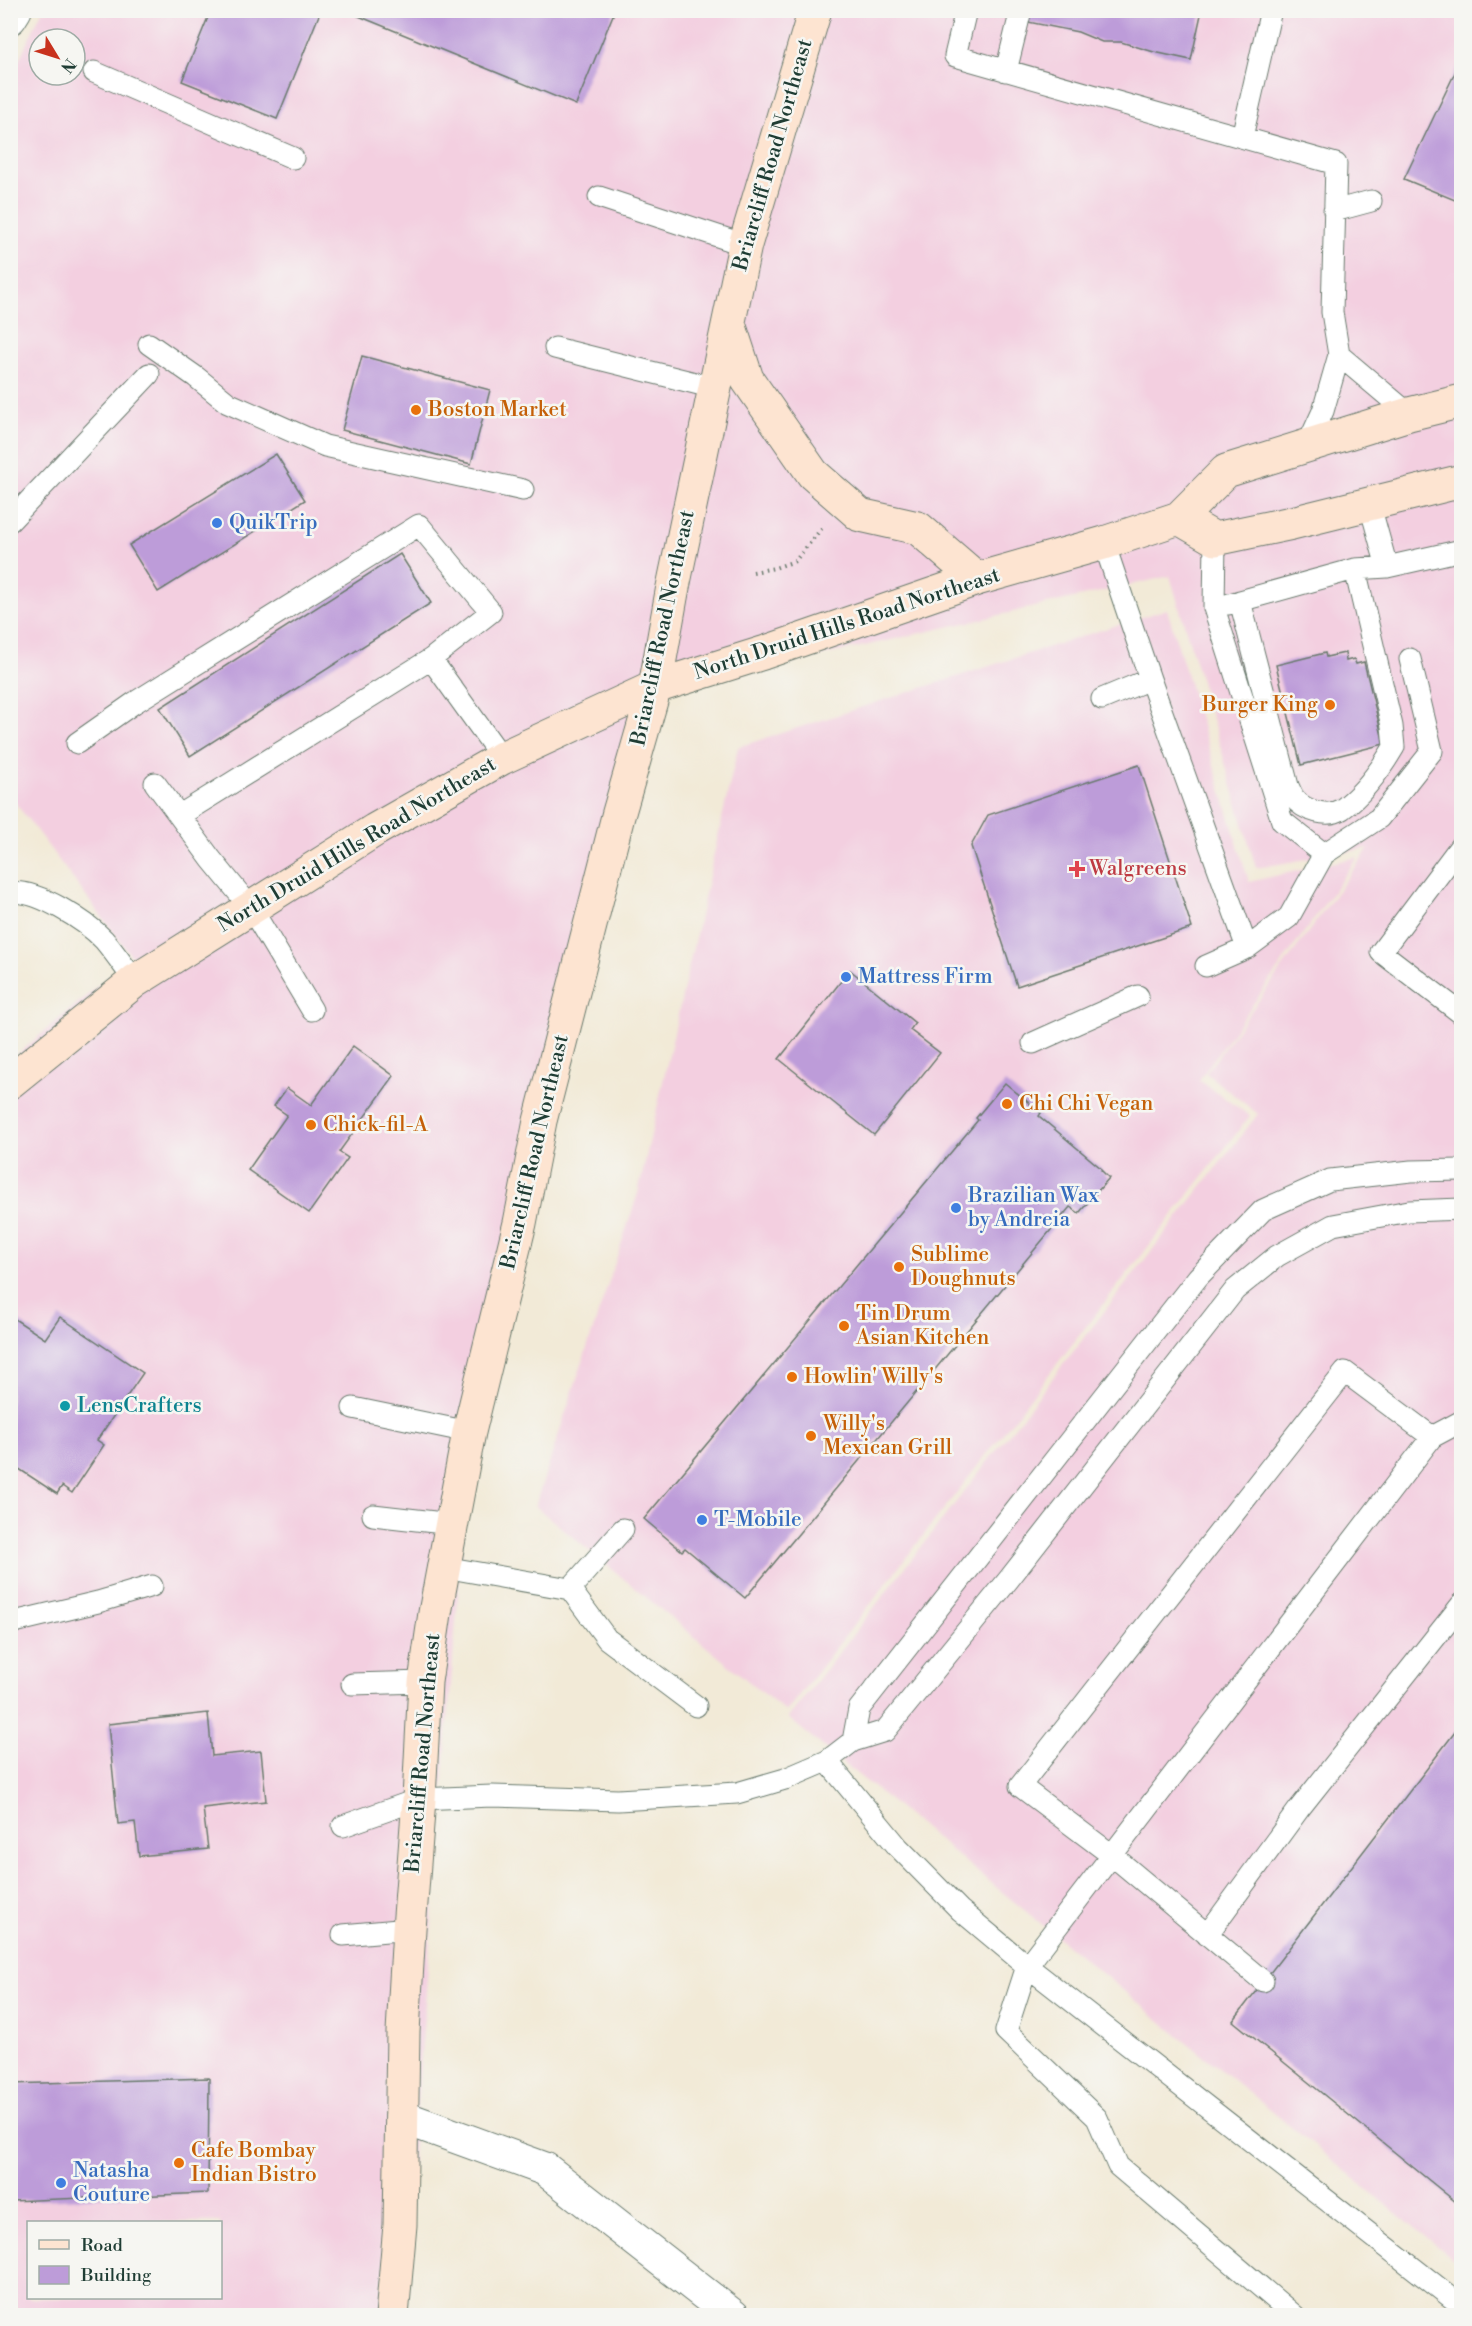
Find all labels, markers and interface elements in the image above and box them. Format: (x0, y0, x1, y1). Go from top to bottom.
north arrow (27, 27, 87, 87)
street label: Briarcliff Road Northeast (727, 35, 819, 275)
text: N (56, 54, 80, 77)
place label: Boston Market (427, 397, 567, 423)
marker: Boston Market (409, 403, 423, 417)
street label: Briarcliff Road Northeast (625, 507, 701, 749)
place label: QuikTrip (229, 510, 318, 536)
marker: QuikTrip (210, 516, 224, 530)
street label: North Druid Hills Road Northeast (691, 562, 1004, 686)
place label: Burger King (1201, 692, 1318, 718)
marker: Burger King (1323, 698, 1337, 712)
street label: North Druid Hills Road Northeast (213, 751, 501, 939)
place label: Walgreens (1088, 856, 1187, 882)
marker: Walgreens (1070, 862, 1084, 876)
place label: Mattress Firm (858, 964, 993, 990)
marker: Mattress Firm (839, 970, 853, 984)
street label: Briarcliff Road Northeast (495, 1032, 575, 1273)
place label: Chi Chi Vegan (1019, 1091, 1154, 1117)
marker: Chi Chi Vegan (1000, 1097, 1014, 1111)
place label: Chick-fil-A (323, 1112, 429, 1138)
marker: Chick-fil-A (304, 1118, 318, 1132)
place label: Brazilian Wax by Andreia (967, 1183, 1099, 1233)
marker: Brazilian Wax by Andreia (949, 1201, 963, 1215)
place label: Sublime Doughnuts (911, 1242, 1016, 1292)
marker: Sublime Doughnuts (892, 1260, 906, 1274)
place label: Tin Drum Asian Kitchen (855, 1301, 990, 1351)
marker: Tin Drum Asian Kitchen (837, 1319, 851, 1333)
place label: Howlin' Willy's (804, 1364, 943, 1390)
marker: Howlin' Willy's (785, 1370, 799, 1384)
place label: LensCrafters (77, 1393, 202, 1419)
marker: LensCrafters (58, 1399, 72, 1413)
place label: Willy's Mexican Grill (822, 1411, 952, 1461)
marker: Willy's Mexican Grill (804, 1429, 818, 1443)
place label: T-Mobile (714, 1507, 802, 1533)
marker: T-Mobile (695, 1513, 709, 1527)
street label: Briarcliff Road Northeast (399, 1632, 446, 1875)
place label: Cafe Bombay Indian Bistro (191, 2138, 317, 2188)
marker: Cafe Bombay Indian Bistro (172, 2156, 186, 2170)
place label: Natasha Couture (73, 2158, 150, 2208)
marker: Natasha Couture (54, 2176, 68, 2190)
legend (27, 2221, 222, 2299)
text: Road (81, 2234, 124, 2257)
text: Building (80, 2264, 152, 2287)

